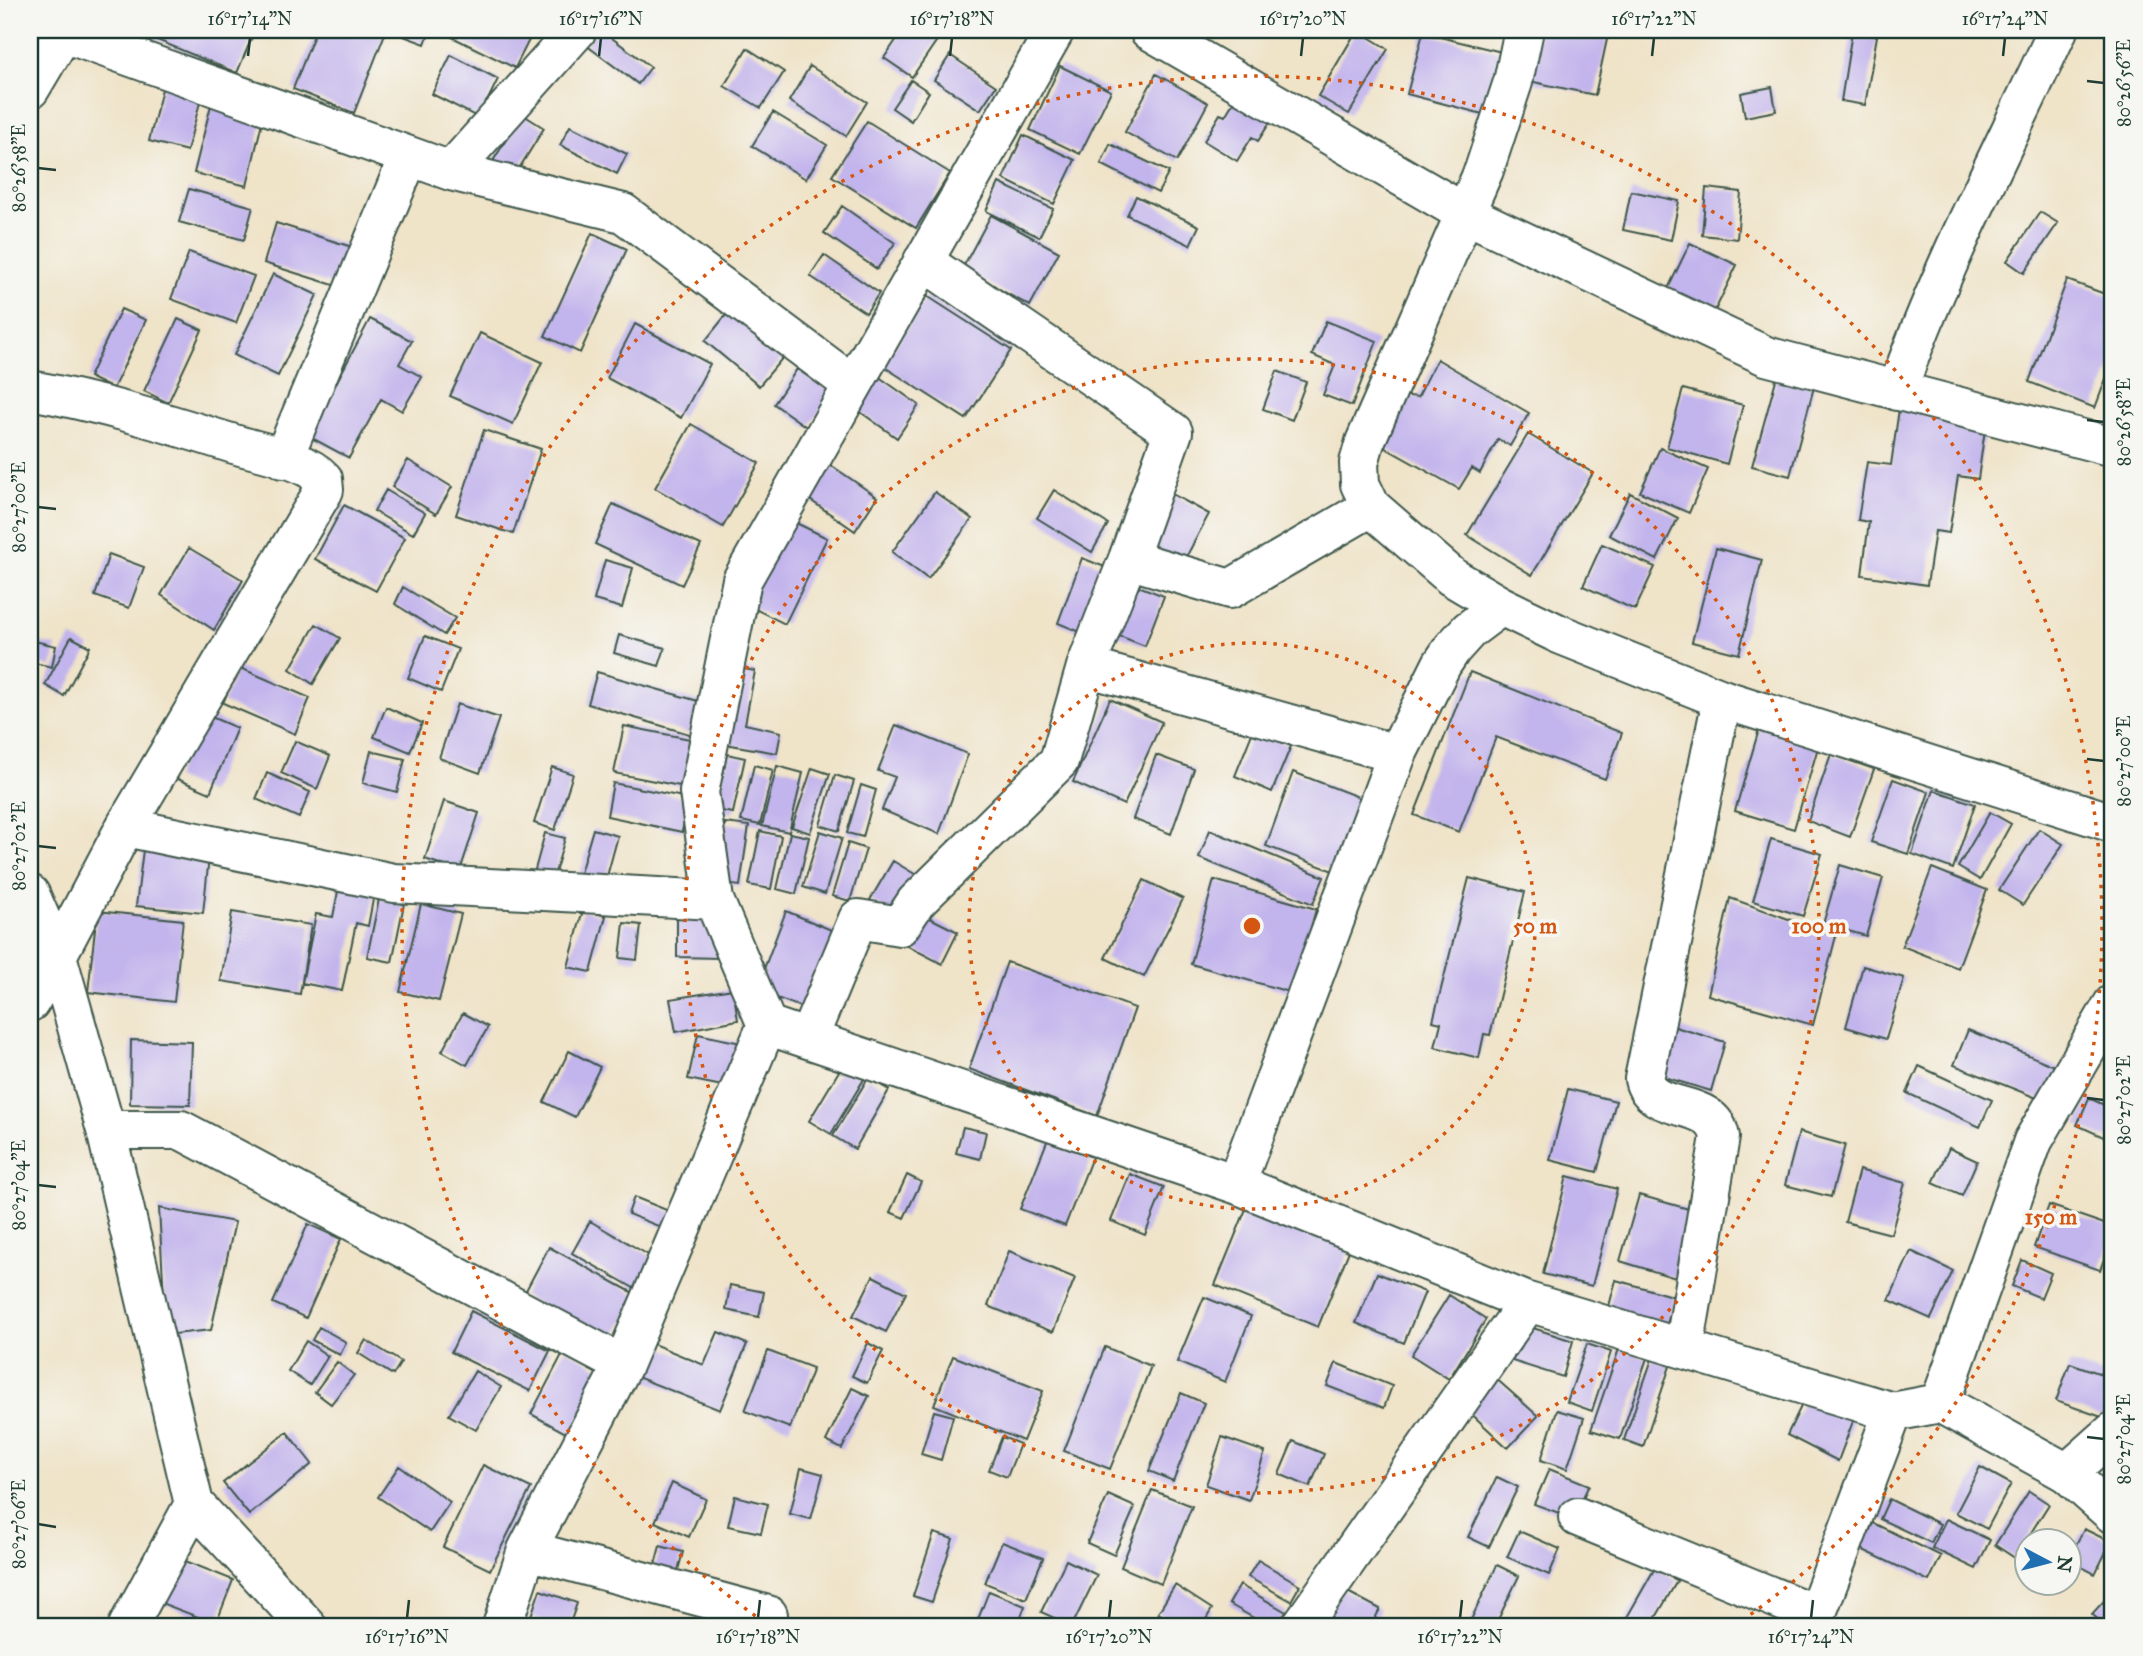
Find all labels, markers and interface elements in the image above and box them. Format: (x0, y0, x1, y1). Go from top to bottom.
text: 16°17'14"N (208, 8, 292, 30)
text: 16°17'16"N (559, 8, 643, 30)
text: 16°17'18"N (910, 8, 994, 30)
text: 16°17'20"N (1259, 8, 1347, 30)
text: 16°17'22"N (1611, 8, 1697, 30)
text: 16°17'24"N (1962, 8, 2048, 30)
text: 80°26'56"E (2113, 39, 2135, 127)
text: 80°26'58"E (8, 124, 30, 212)
text: 80°26'58"E (2113, 378, 2135, 466)
text: 80°27'00"E (8, 461, 30, 553)
text: 80°27'00"E (2113, 715, 2135, 807)
text: 80°27'02"E (8, 801, 30, 891)
text: 50 m (1513, 913, 1557, 939)
text: 100 m (1792, 913, 1847, 939)
centre of rings (1240, 914, 1264, 938)
text: 80°27'02"E (2113, 1055, 2135, 1145)
text: 80°27'04"E (8, 1139, 30, 1230)
text: 150 m (2025, 1204, 2077, 1230)
text: 80°27'04"E (2113, 1393, 2135, 1484)
text: 80°27'06"E (8, 1479, 30, 1569)
north arrow (2014, 1526, 2084, 1596)
text: N (2052, 1555, 2077, 1573)
text: 16°17'16"N (365, 1626, 449, 1648)
text: 16°17'18"N (716, 1626, 800, 1648)
text: 16°17'20"N (1065, 1626, 1153, 1648)
text: 16°17'22"N (1417, 1626, 1503, 1648)
text: 16°17'24"N (1768, 1626, 1854, 1648)

